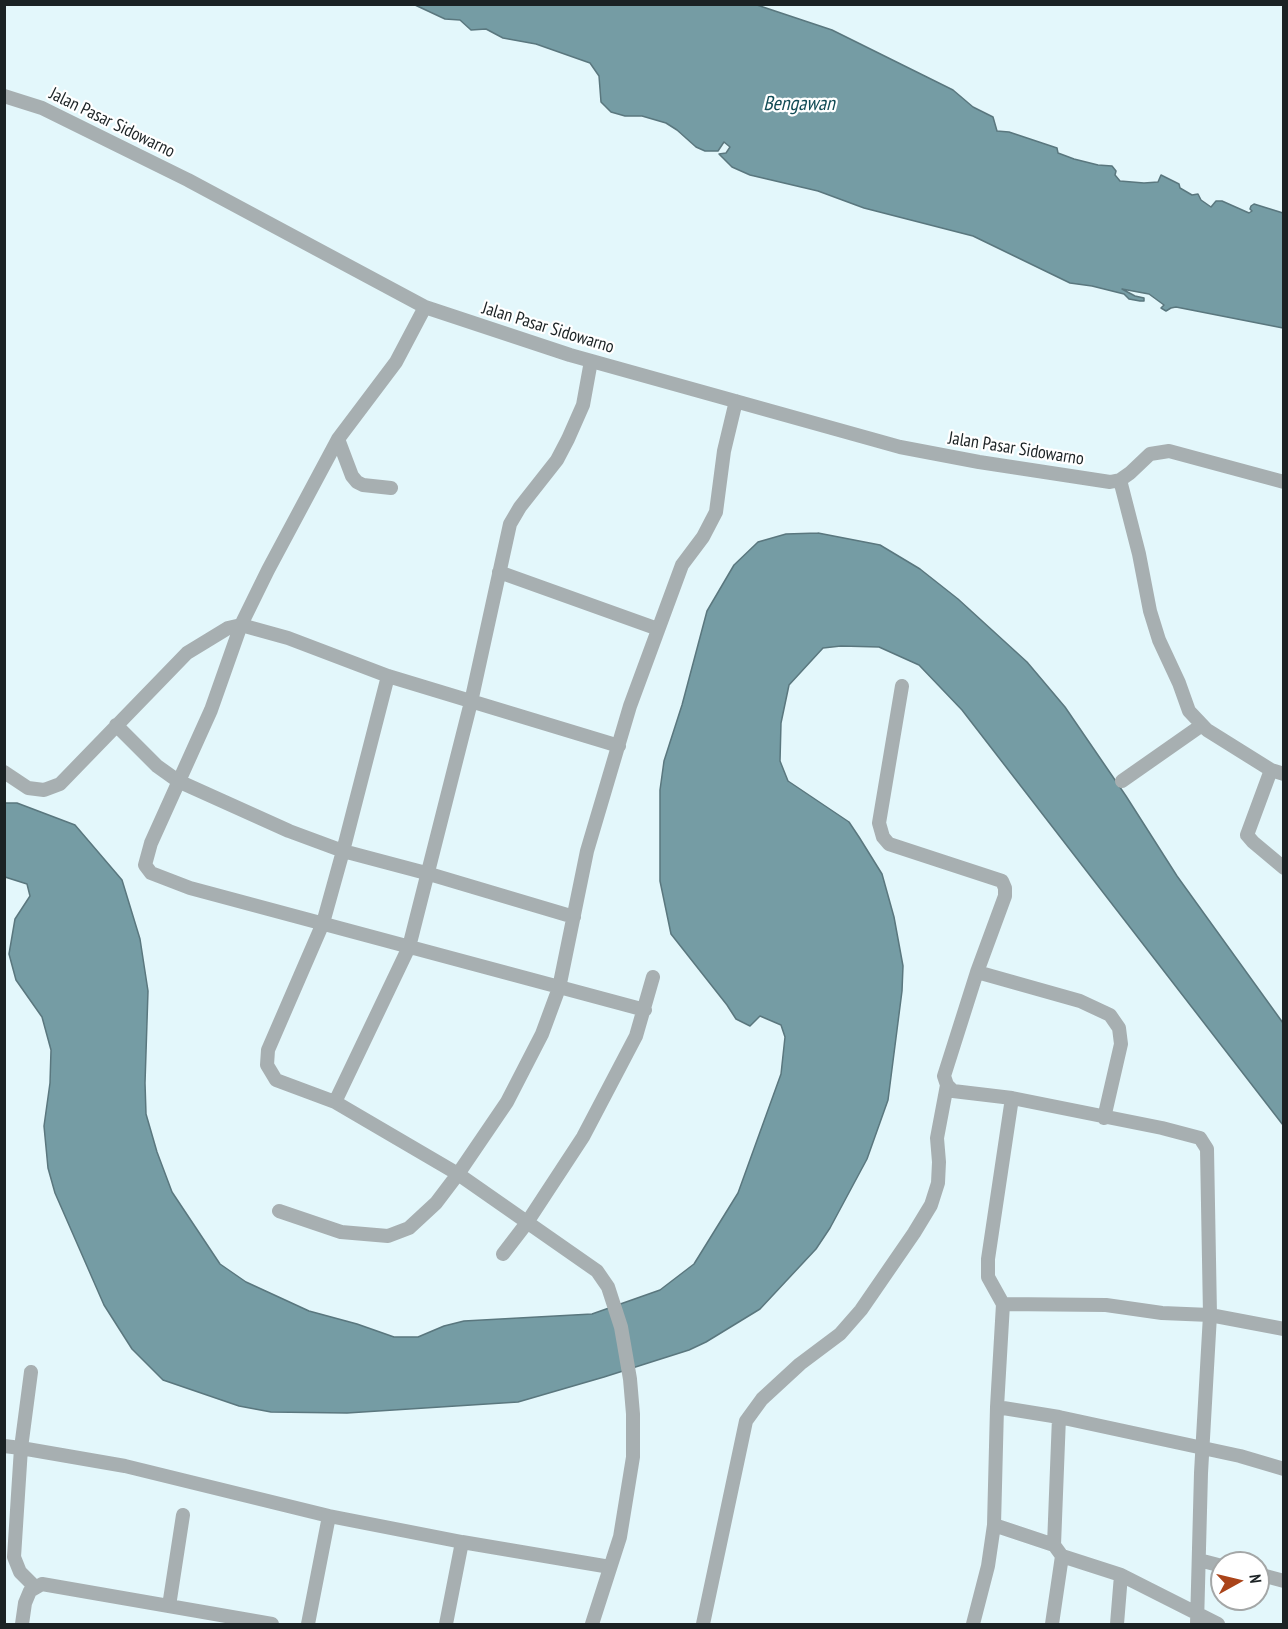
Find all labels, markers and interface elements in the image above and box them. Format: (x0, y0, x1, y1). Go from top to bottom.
street label: Jalan Pasar Sidowarno (46, 83, 178, 163)
water label: Bengawan (763, 92, 835, 116)
street label: Jalan Pasar Sidowarno (479, 298, 617, 358)
street label: Jalan Pasar Sidowarno (947, 428, 1085, 470)
north arrow (1210, 1551, 1270, 1611)
text: N (1245, 1573, 1266, 1584)

